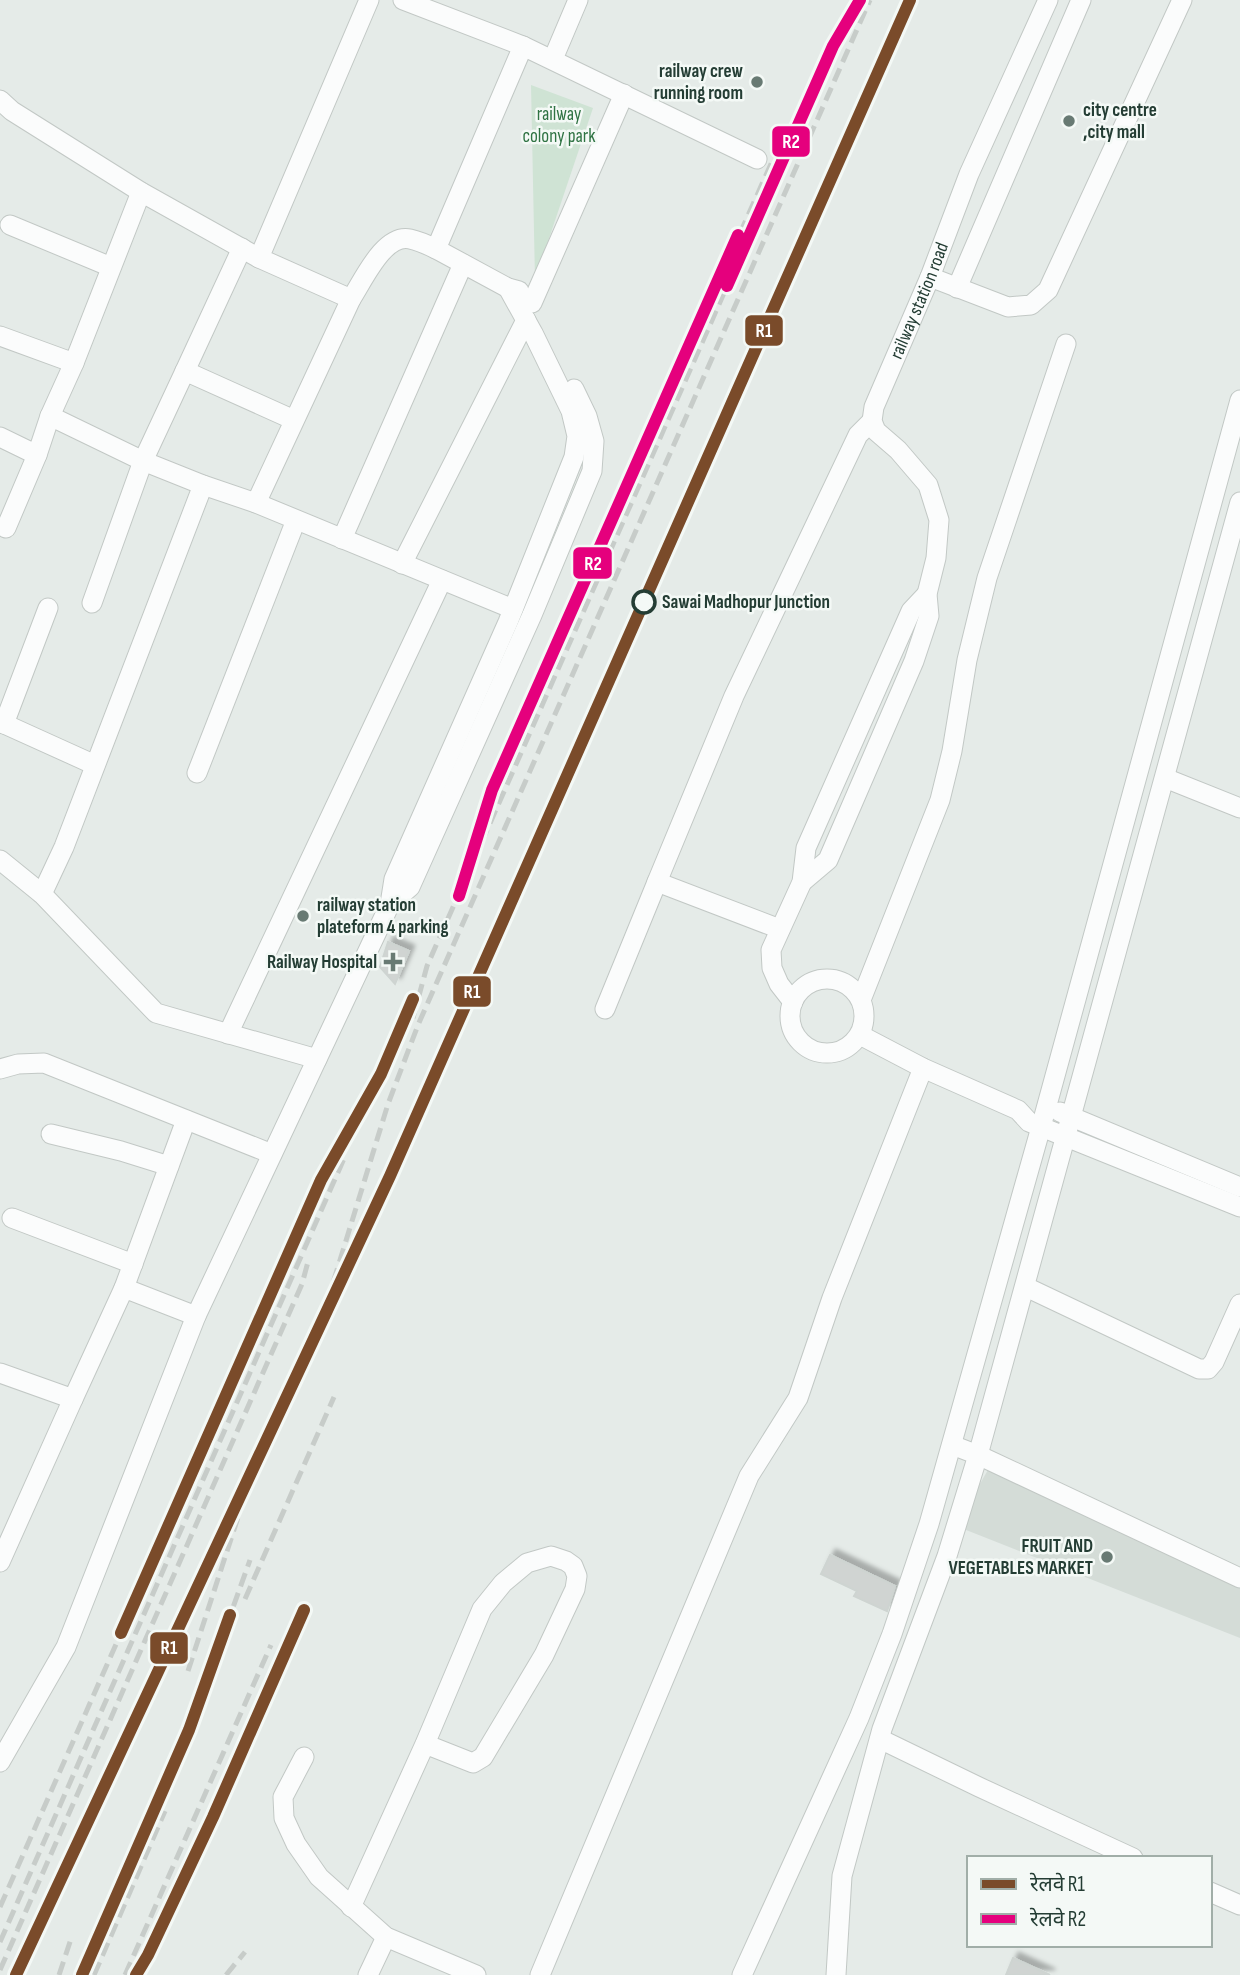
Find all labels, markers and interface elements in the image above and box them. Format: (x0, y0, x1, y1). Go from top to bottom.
place label: railway crew running room (654, 60, 744, 105)
marker: railway crew running room (749, 74, 765, 90)
place label: city centre ,city mall (1083, 99, 1157, 144)
park label: railway colony park (522, 103, 596, 148)
marker: city centre ,city mall (1061, 113, 1077, 129)
line badge: R2 (771, 125, 811, 158)
text: R2 (782, 131, 800, 154)
street label: railway station road (885, 239, 954, 362)
line badge: R1 (744, 314, 784, 347)
text: R1 (756, 320, 773, 343)
line badge: R2 (572, 546, 613, 580)
text: R2 (584, 553, 602, 576)
marker: Sawai Madhopur Junction (632, 590, 656, 614)
place label: Sawai Madhopur Junction (662, 591, 830, 614)
place label: railway station plateform 4 parking (317, 894, 448, 939)
marker: railway station plateform 4 parking (295, 908, 311, 924)
place label: Railway Hospital (267, 951, 377, 974)
marker: Railway Hospital (383, 952, 403, 972)
line badge: R1 (452, 975, 492, 1008)
text: R1 (464, 981, 481, 1004)
place label: FRUIT AND VEGETABLES MARKET (949, 1535, 1093, 1580)
marker: FRUIT AND VEGETABLES MARKET (1099, 1549, 1115, 1565)
line badge: R1 (149, 1631, 189, 1665)
text: R1 (161, 1637, 178, 1660)
legend (967, 1856, 1212, 1947)
text: रेलवे R1 (1029, 1872, 1086, 1897)
text: रेलवे R2 (1029, 1907, 1086, 1932)

